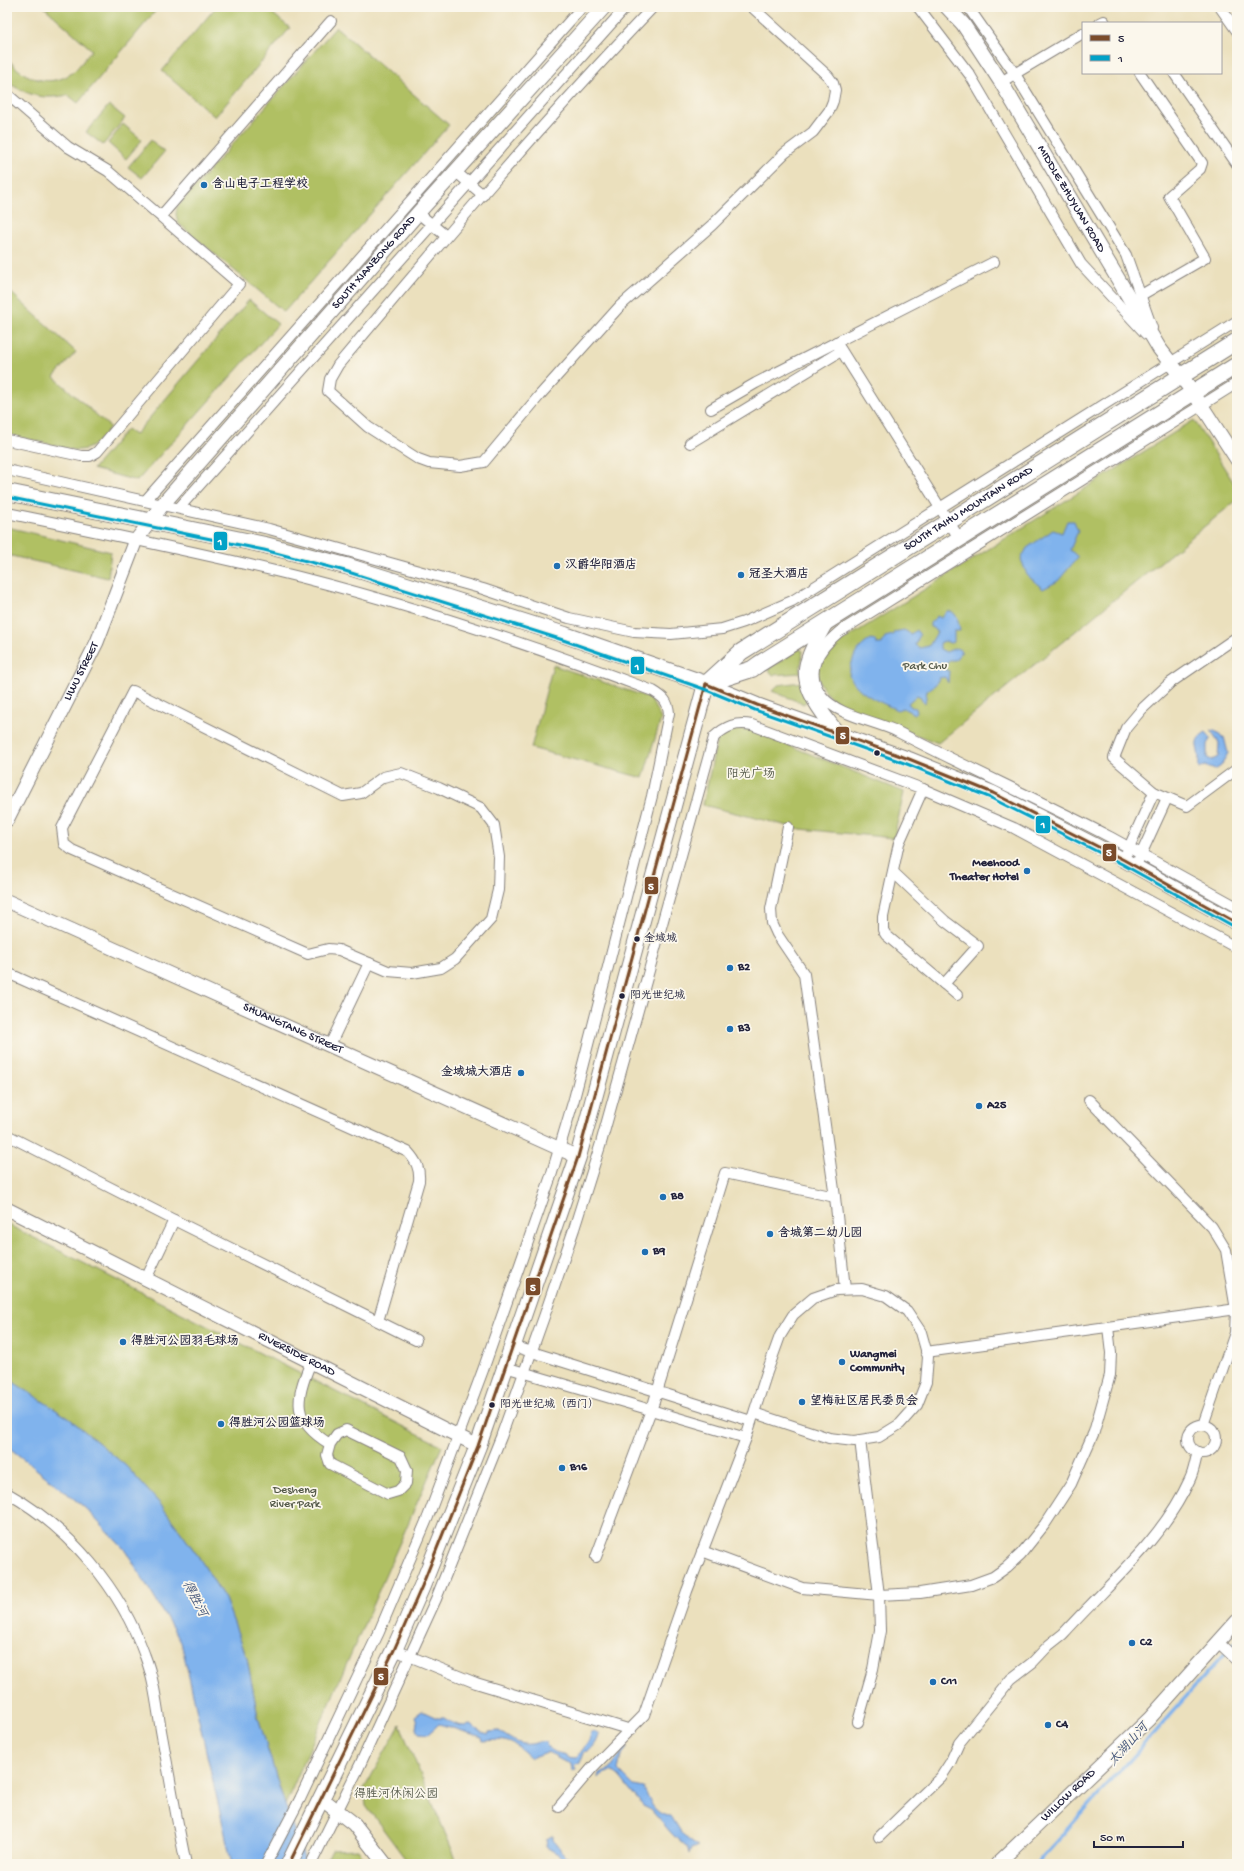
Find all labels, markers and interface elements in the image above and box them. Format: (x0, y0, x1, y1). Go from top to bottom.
legend (1082, 22, 1222, 74)
text: 5 (1118, 33, 1124, 47)
text: 1 (1117, 53, 1123, 67)
street label: MIDDLE ZHUYUAN ROAD (1033, 143, 1108, 255)
place label: 含山电子工程学校 (212, 177, 308, 192)
marker: 含山电子工程学校 (199, 180, 209, 190)
street label: SOUTH XIANZONG ROAD (330, 213, 419, 312)
street label: SOUTH TAIHU MOUNTAIN ROAD (902, 464, 1036, 555)
line badge: 1 (213, 531, 228, 551)
text: 1 (217, 537, 222, 549)
place label: 汉爵华阳酒店 (565, 558, 637, 573)
marker: 汉爵华阳酒店 (552, 561, 562, 571)
place label: 冠圣大酒店 (749, 567, 809, 582)
marker: 冠圣大酒店 (736, 570, 746, 580)
street label: LIWU STREET (61, 639, 103, 703)
line badge: 1 (630, 656, 645, 675)
park label: Park Chu (902, 660, 948, 674)
text: 1 (634, 662, 639, 674)
line badge: 5 (835, 726, 850, 745)
text: 5 (840, 731, 846, 743)
unlabelled marker (872, 748, 882, 758)
park label: 阳光广场 (727, 767, 775, 782)
line badge: 1 (1035, 815, 1051, 834)
text: 1 (1040, 820, 1045, 832)
line badge: 5 (1102, 843, 1117, 862)
text: 5 (1106, 848, 1112, 860)
place label: Meehood Theater Hotel (949, 857, 1021, 885)
marker: Meehood Theater Hotel (1022, 866, 1032, 876)
line badge: 5 (644, 876, 659, 895)
text: 5 (648, 882, 654, 894)
place label: 金域城 (644, 932, 677, 945)
marker: 金域城 (632, 934, 642, 944)
place label: B2 (737, 961, 750, 975)
marker: B2 (725, 963, 735, 973)
place label: 阳光世纪城 (630, 989, 685, 1002)
marker: 阳光世纪城 (617, 991, 627, 1001)
street label: SHUANGTANG STREET (240, 1001, 346, 1058)
place label: B3 (737, 1022, 750, 1036)
marker: B3 (725, 1024, 735, 1034)
place label: 金域城大酒店 (441, 1065, 513, 1080)
marker: 金域城大酒店 (516, 1068, 526, 1078)
place label: A25 (986, 1099, 1007, 1113)
marker: A25 (974, 1101, 984, 1111)
place label: B8 (670, 1190, 684, 1204)
marker: B8 (658, 1192, 668, 1202)
place label: 含城第二幼儿园 (778, 1226, 862, 1241)
marker: 含城第二幼儿园 (765, 1229, 775, 1239)
place label: B9 (652, 1245, 666, 1259)
marker: B9 (640, 1247, 650, 1257)
line badge: 5 (525, 1277, 541, 1296)
text: 5 (530, 1283, 536, 1295)
street label: RIVERSIDE ROAD (255, 1329, 338, 1380)
place label: 得胜河公园羽毛球场 (131, 1334, 239, 1349)
marker: 得胜河公园羽毛球场 (118, 1337, 128, 1347)
place label: Wangmei Community (849, 1348, 905, 1376)
marker: Wangmei Community (837, 1357, 847, 1367)
place label: 望梅社区居民委员会 (810, 1394, 918, 1409)
marker: 望梅社区居民委员会 (797, 1397, 807, 1407)
place label: 阳光世纪城（西门） (500, 1398, 599, 1411)
marker: 阳光世纪城（西门） (487, 1400, 497, 1410)
place label: 得胜河公园篮球场 (229, 1416, 325, 1431)
marker: 得胜河公园篮球场 (216, 1419, 226, 1429)
place label: B16 (569, 1461, 588, 1475)
marker: B16 (557, 1463, 567, 1473)
park label: Desheng River Park (270, 1484, 322, 1512)
water label: 得胜河 (178, 1578, 212, 1621)
place label: C2 (1139, 1636, 1153, 1650)
marker: C2 (1127, 1638, 1137, 1648)
line badge: 5 (373, 1667, 389, 1686)
text: 5 (378, 1672, 384, 1684)
place label: C11 (940, 1675, 957, 1689)
marker: C11 (928, 1677, 938, 1687)
place label: C4 (1055, 1718, 1069, 1732)
water label: 太湖山河 (1105, 1719, 1153, 1769)
marker: C4 (1043, 1720, 1053, 1730)
street label: WILLOW ROAD (1038, 1766, 1099, 1825)
park label: 得胜河休闲公园 (354, 1787, 438, 1802)
scale bar (1094, 1823, 1183, 1849)
text: 50 m (1100, 1832, 1125, 1846)

